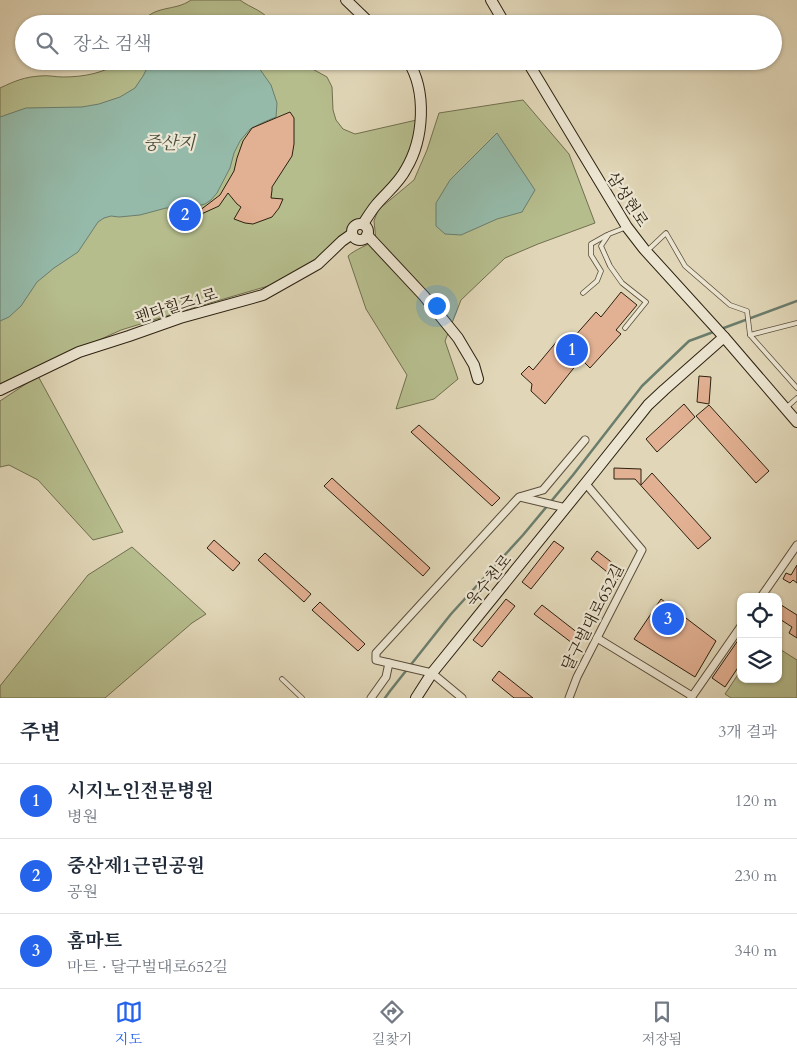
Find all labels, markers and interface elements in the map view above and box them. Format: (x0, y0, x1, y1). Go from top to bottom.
search box (15, 15, 782, 70)
icon: search (33, 29, 61, 57)
text: 장소 검색 (73, 31, 152, 57)
water label: 중산지 (143, 131, 197, 156)
street label: 삼성현로 (601, 168, 654, 232)
pin: 2 (169, 196, 201, 234)
street label: 펜타힐즈1로 (132, 283, 221, 329)
your location (424, 293, 450, 319)
pin: 1 (556, 331, 588, 369)
street label: 욱수천로 (461, 549, 517, 612)
street label: 달구벌대로652길 (556, 560, 629, 675)
map controls (737, 593, 782, 683)
button: locate (737, 593, 782, 638)
pin: 3 (652, 600, 684, 638)
button: layers (737, 638, 782, 683)
text: 주변 (20, 718, 61, 747)
text: 3개 결과 (718, 721, 777, 743)
text: 시지노인전문병원 (67, 778, 214, 804)
text: 1 (32, 790, 40, 812)
text: 120 m (735, 790, 777, 812)
text: 병원 (67, 806, 98, 828)
text: 중산제1근린공원 (67, 853, 205, 879)
text: 2 (32, 865, 40, 887)
text: 230 m (735, 865, 777, 887)
text: 공원 (67, 881, 98, 903)
text: 홈마트 (67, 928, 122, 954)
text: 3 (32, 940, 40, 962)
text: 340 m (735, 940, 777, 962)
text: 마트 · 달구벌대로652길 (67, 956, 228, 978)
tab: 지도 (115, 998, 143, 1049)
tab: 길찾기 (372, 998, 413, 1049)
tab: 저장됨 (642, 998, 682, 1049)

